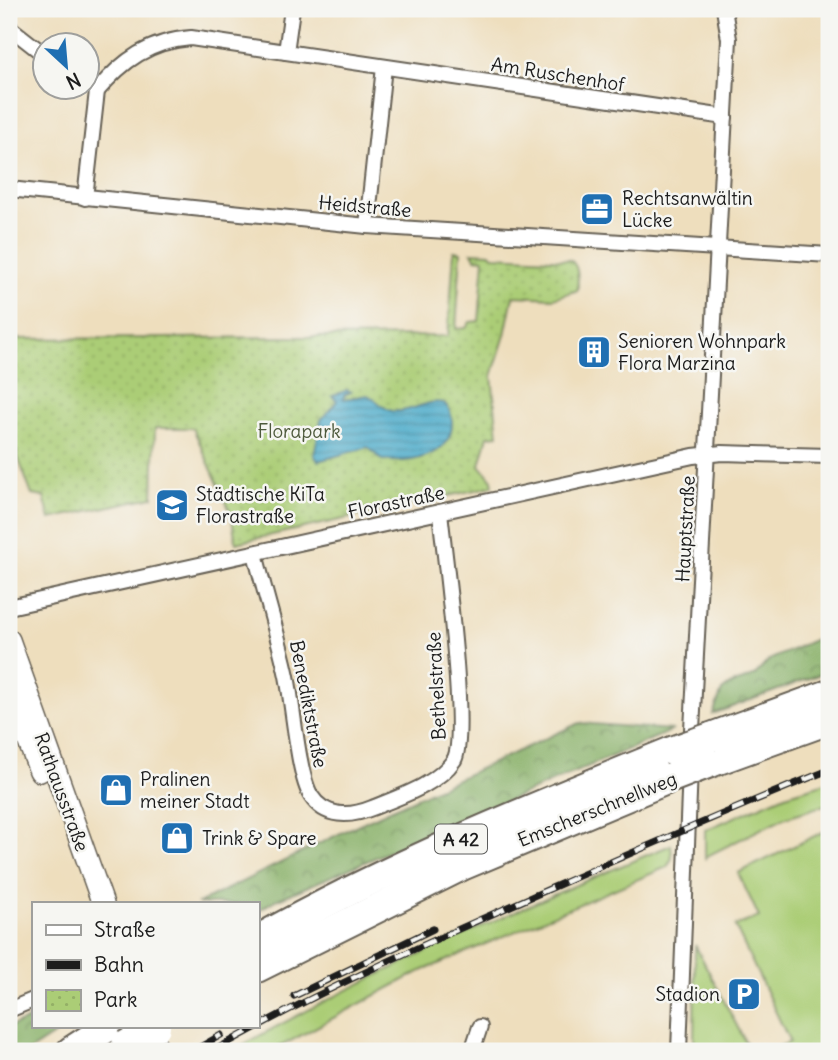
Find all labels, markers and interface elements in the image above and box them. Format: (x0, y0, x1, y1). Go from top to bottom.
north arrow (32, 32, 102, 102)
street label: Am Ruschenhof (490, 52, 627, 97)
text: N (62, 68, 85, 95)
place label: Rechtsanwältin Lücke (622, 186, 753, 232)
street label: Heidstraße (318, 190, 412, 222)
office icon: Rechtsanwältin Lücke (578, 190, 616, 228)
place label: Senioren Wohnpark Flora Marzina (618, 329, 786, 375)
building icon: Senioren Wohnpark Flora Marzina (575, 333, 613, 371)
park label: Florapark (257, 419, 341, 443)
street label: Hauptstraße (670, 475, 700, 583)
street label: Florastraße (346, 480, 446, 524)
place label: Städtische KiTa Florastraße (196, 482, 325, 528)
school or university icon: Städtische KiTa Florastraße (153, 486, 191, 524)
street label: Bethelstraße (421, 631, 451, 741)
street label: Benediktstraße (285, 638, 333, 770)
street label: Rathausstraße (29, 729, 95, 855)
street label: Emscherschnellweg (514, 766, 680, 852)
place label: Pralinen meiner Stadt (140, 767, 250, 813)
shop icon: Pralinen meiner Stadt (97, 771, 135, 809)
shop icon: Trink & Spare (158, 819, 196, 857)
road number: A 42 (435, 824, 487, 854)
place label: Trink & Spare (202, 826, 317, 850)
legend (32, 902, 259, 1028)
text: Straße (94, 916, 155, 943)
text: Bahn (94, 951, 144, 978)
parking icon: Stadion (725, 975, 763, 1013)
place label: Stadion (655, 982, 720, 1006)
text: Park (94, 986, 137, 1013)

